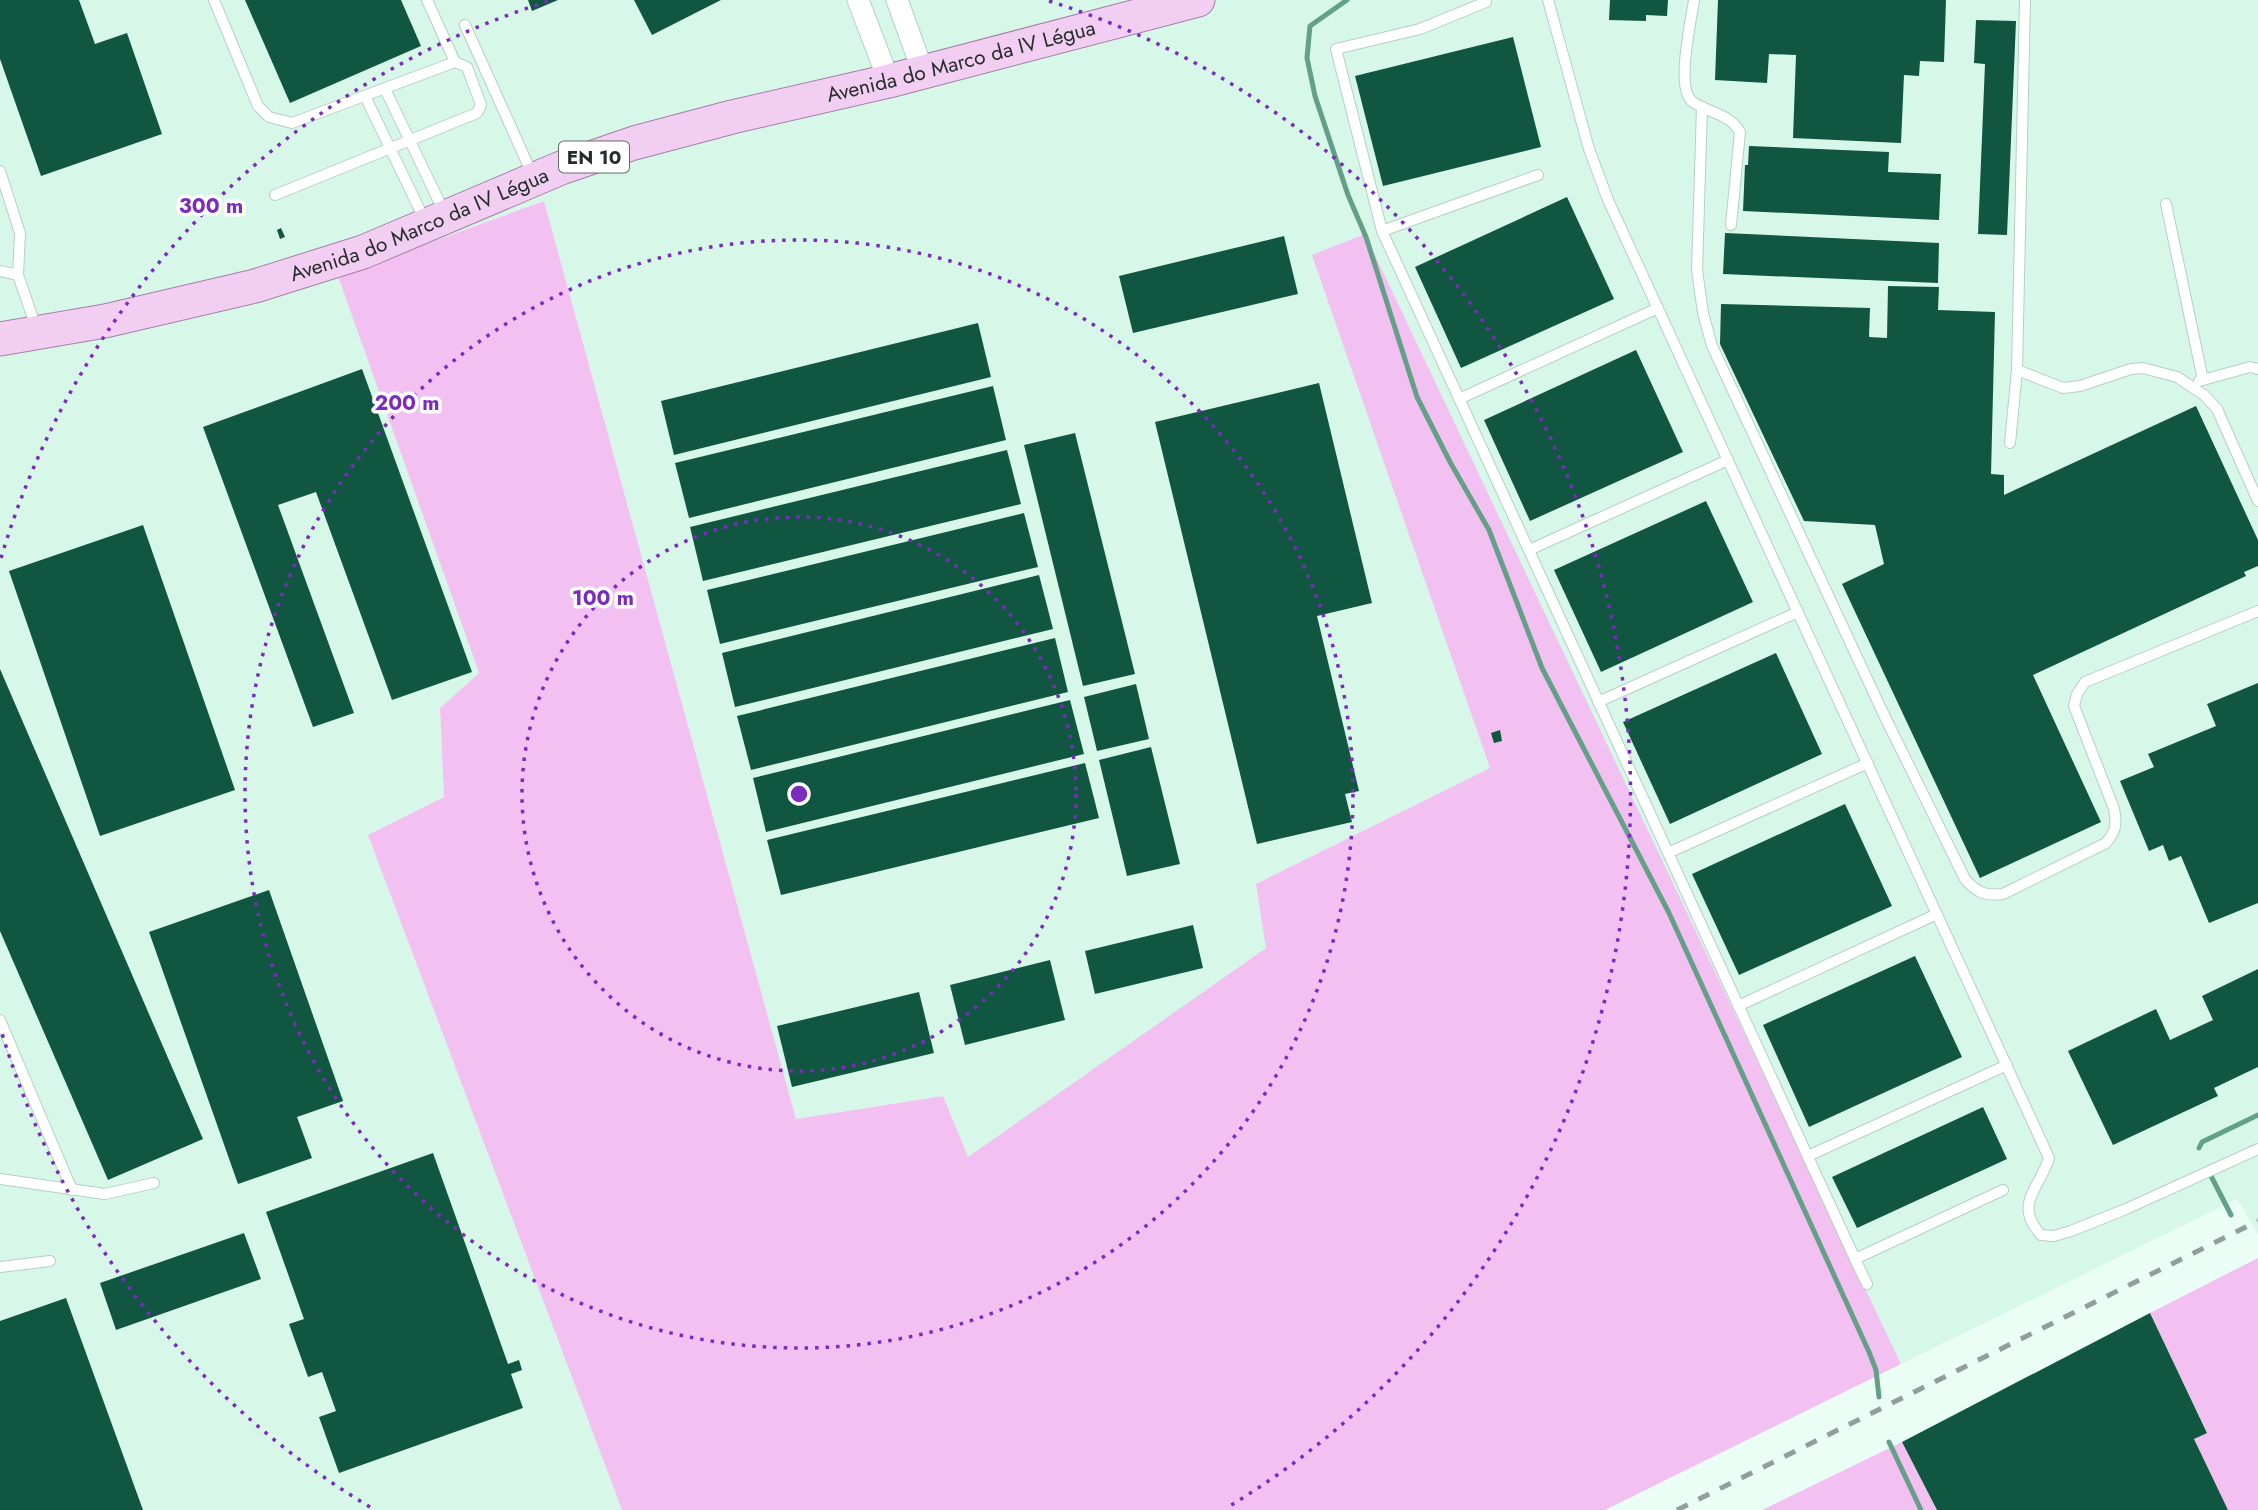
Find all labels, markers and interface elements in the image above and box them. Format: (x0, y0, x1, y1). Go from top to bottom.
street label: Avenida do Marco da IV Légua (824, 13, 1098, 110)
road number: EN 10 (559, 141, 629, 172)
street label: Avenida do Marco da IV Légua (286, 160, 553, 289)
text: 300 m (179, 191, 243, 221)
text: 200 m (374, 388, 440, 418)
text: 100 m (572, 583, 634, 613)
centre of rings (787, 782, 811, 806)

